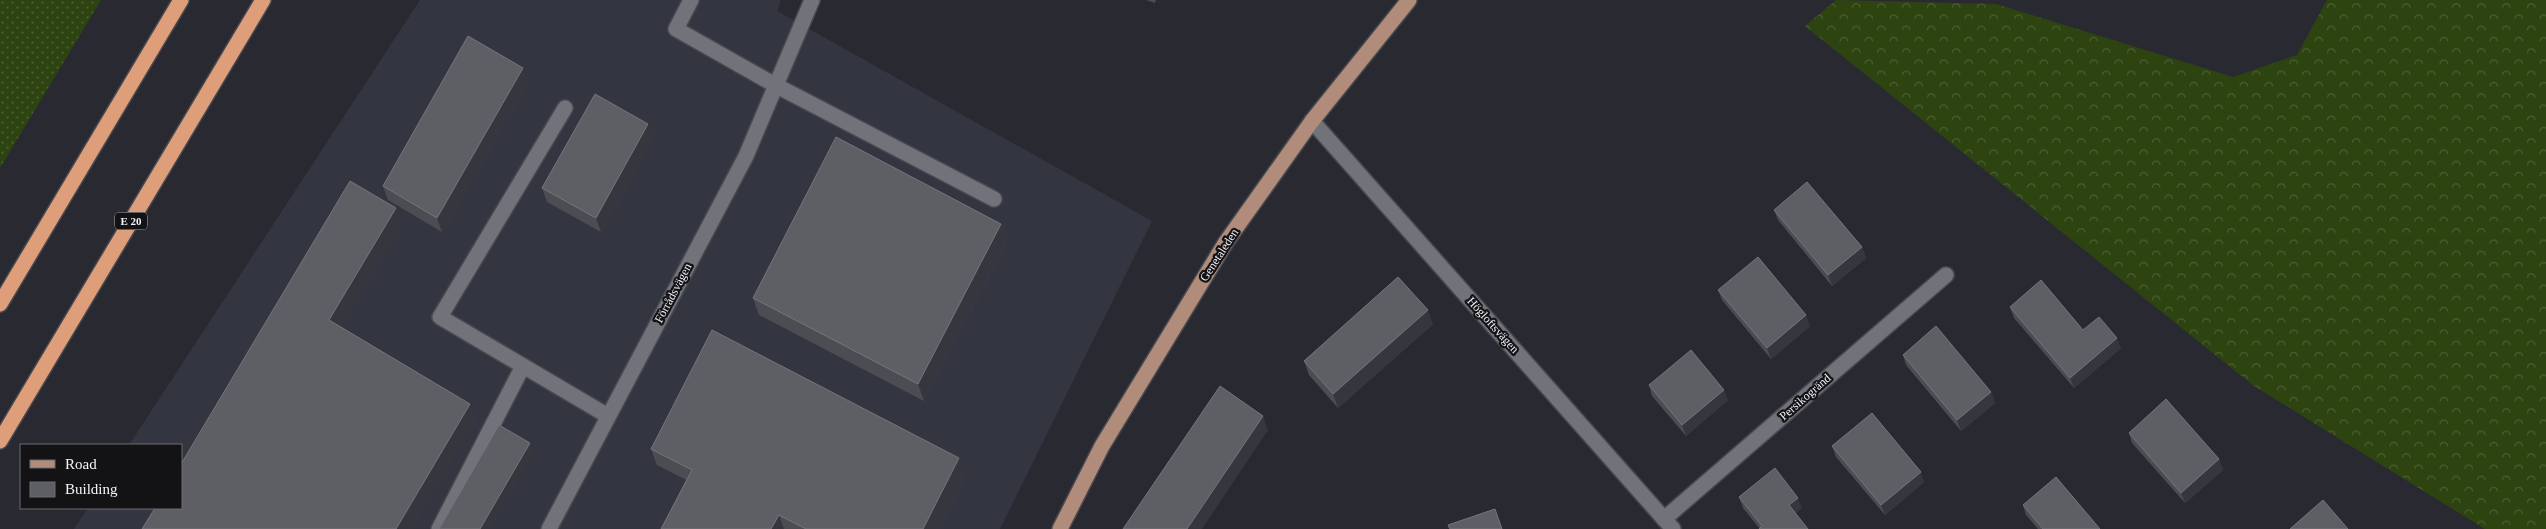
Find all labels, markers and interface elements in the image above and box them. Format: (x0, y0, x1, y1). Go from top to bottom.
road number: E 20 (115, 212, 147, 230)
street label: Genetaleden (1197, 226, 1241, 284)
street label: Förrådsvägen (651, 261, 695, 325)
street label: Högloftsvägen (1464, 294, 1522, 356)
street label: Persikogränd (1777, 371, 1833, 423)
legend (20, 444, 182, 509)
text: Road (65, 456, 97, 472)
text: Building (65, 481, 118, 497)

